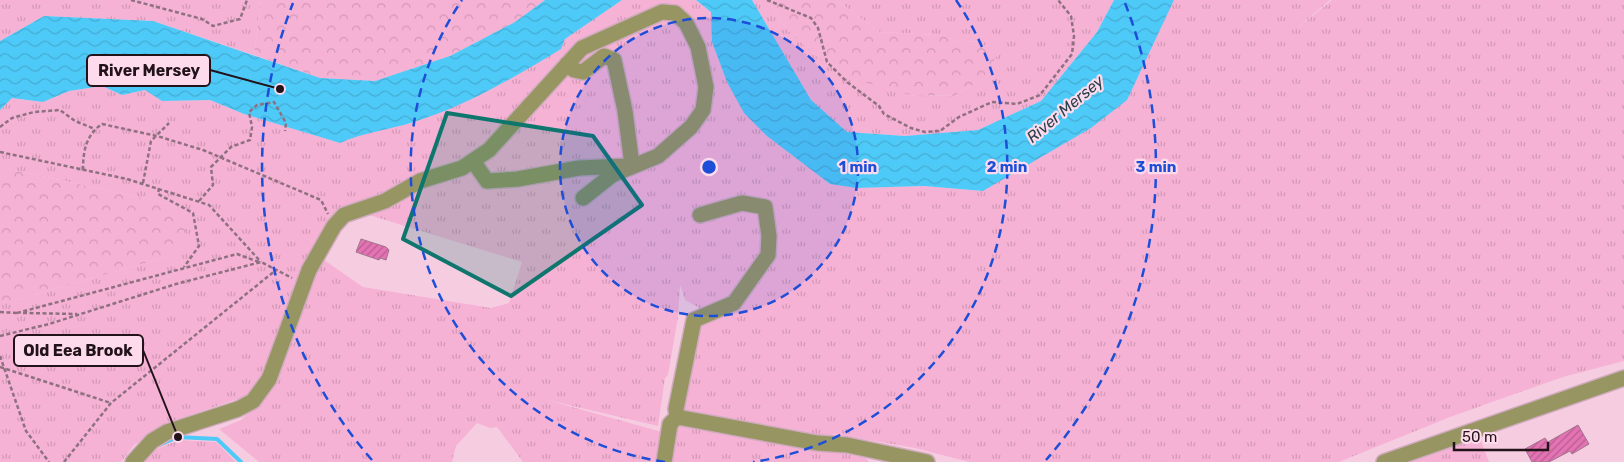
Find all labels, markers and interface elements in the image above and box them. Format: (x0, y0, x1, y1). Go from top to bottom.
callout: River Mersey (87, 55, 210, 86)
text: River Mersey (98, 61, 201, 80)
water label: River Mersey (1023, 70, 1108, 147)
centre of rings (700, 158, 718, 176)
text: 1 min (839, 158, 877, 176)
text: 2 min (987, 158, 1027, 176)
text: 3 min (1136, 158, 1176, 176)
callout: Old Eea Brook (14, 335, 143, 366)
text: Old Eea Brook (23, 341, 133, 360)
scale bar (1454, 420, 1548, 452)
text: 50 m (1462, 428, 1497, 446)

